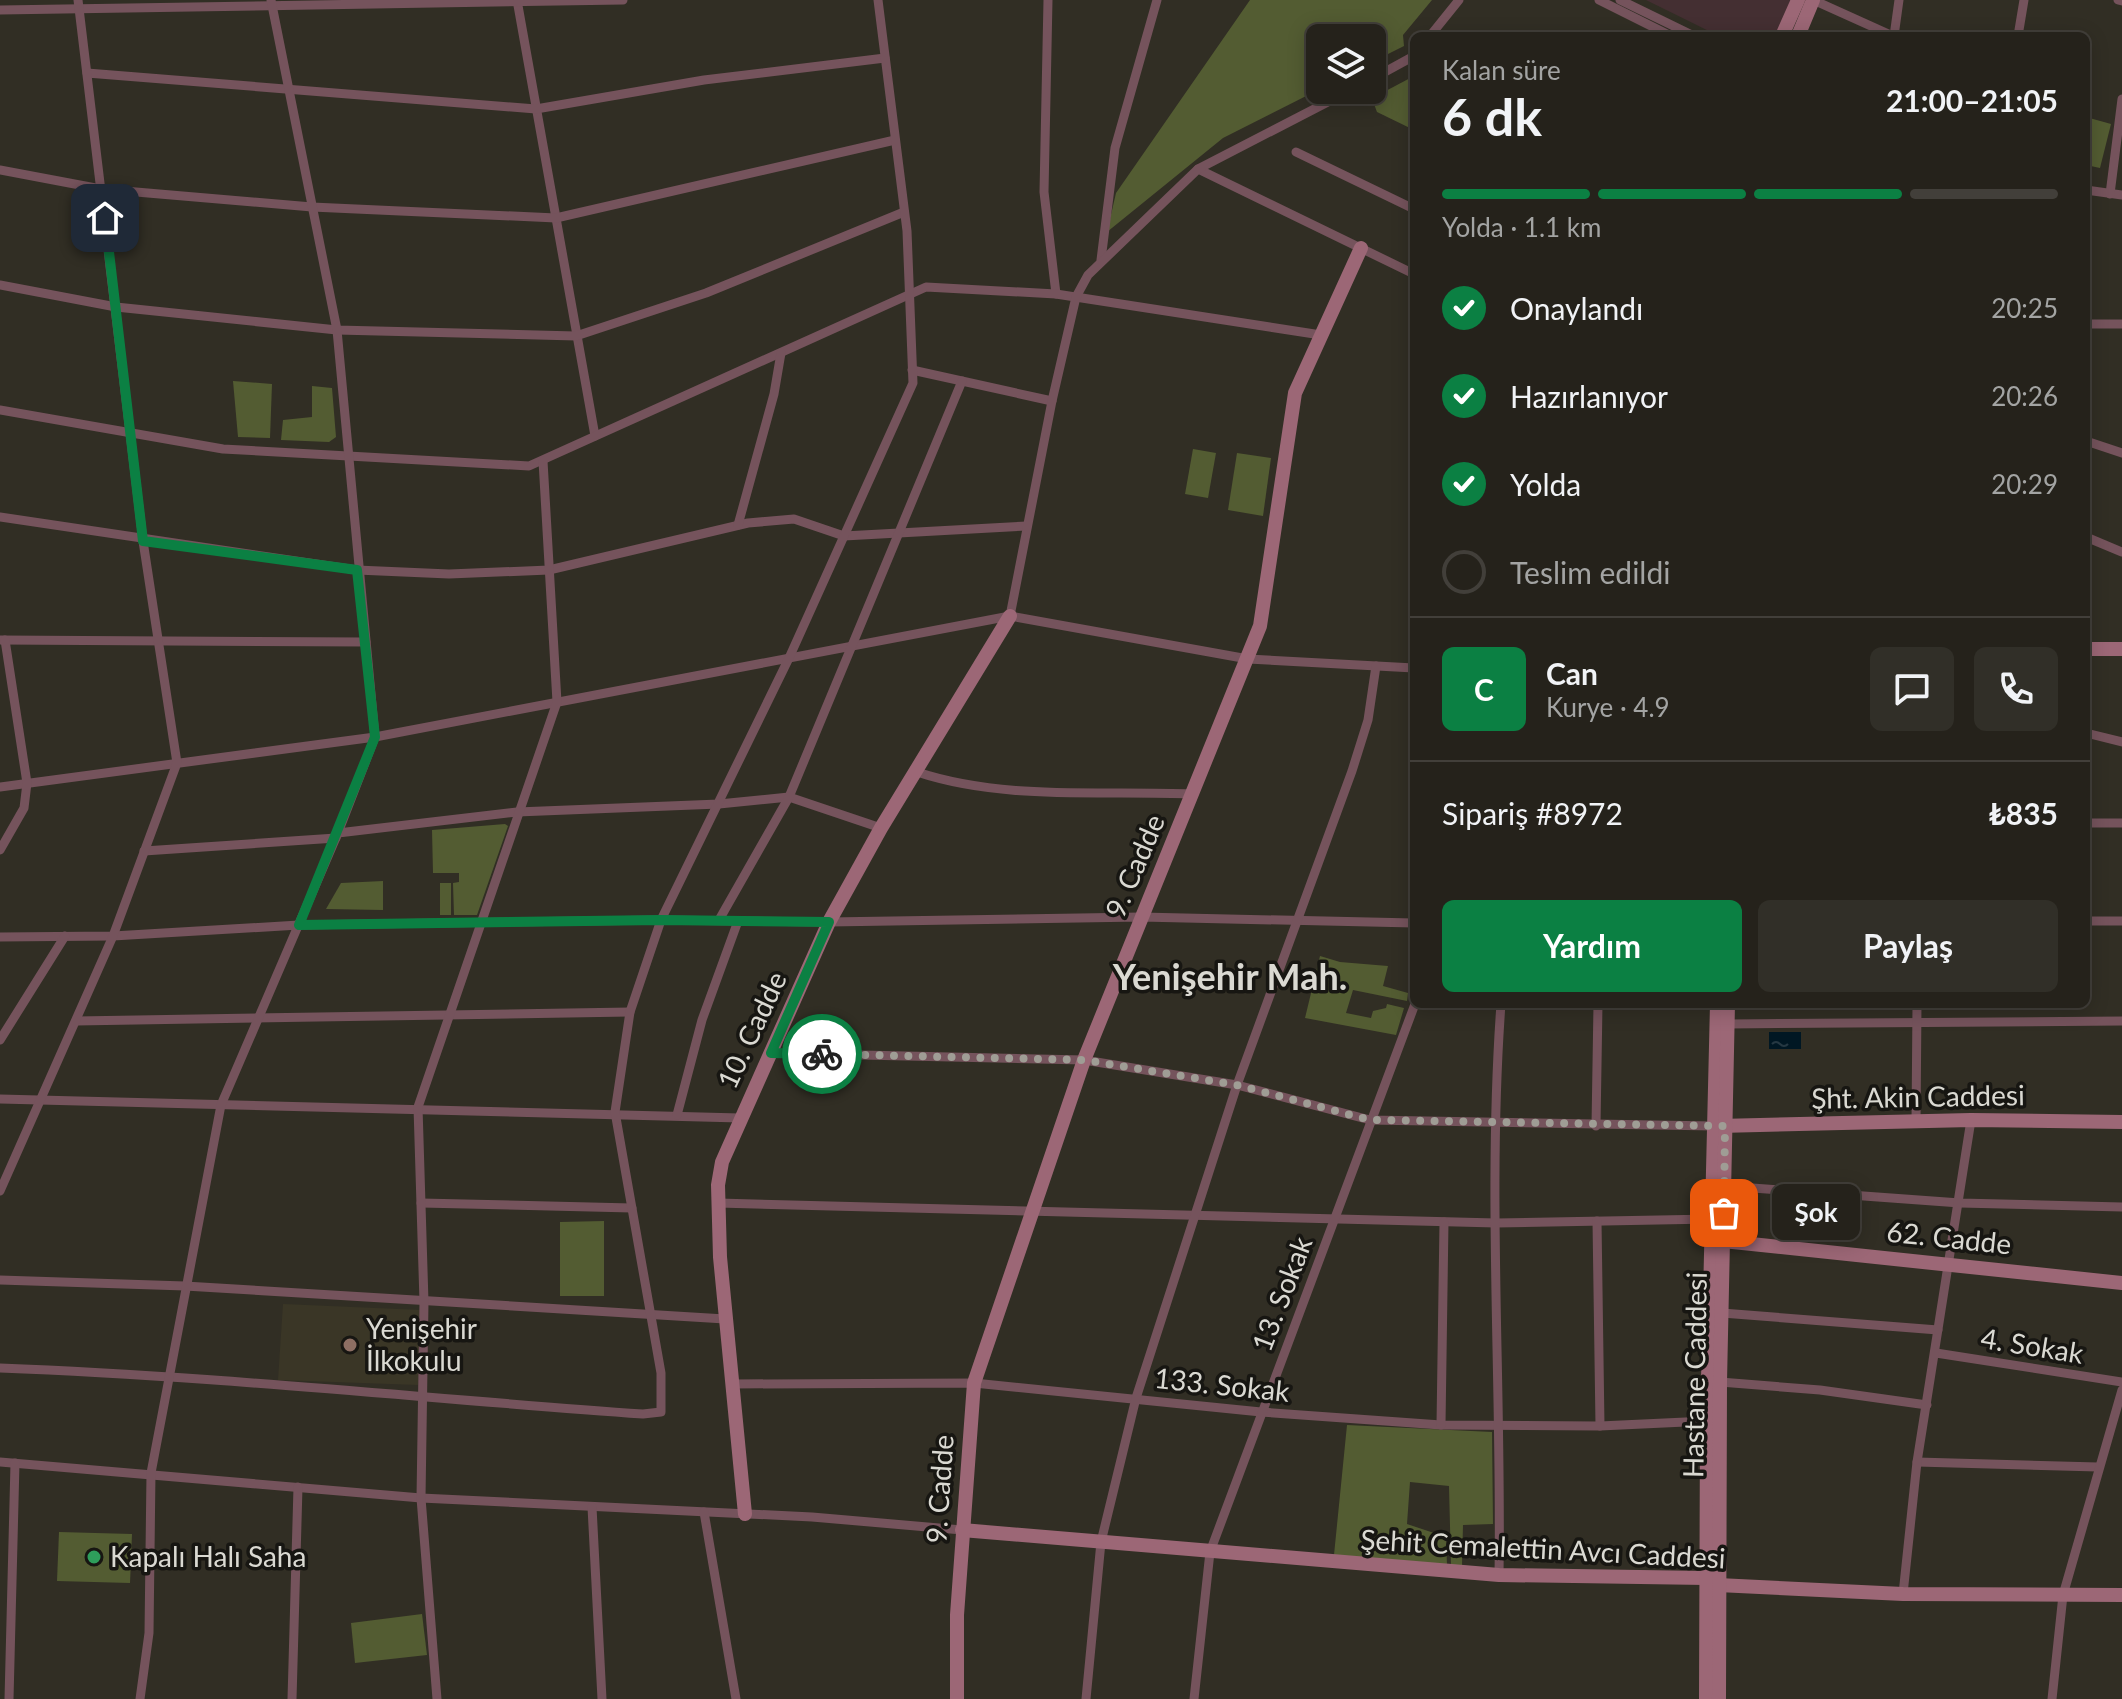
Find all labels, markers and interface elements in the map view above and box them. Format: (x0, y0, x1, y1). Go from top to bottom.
map controls (1306, 24, 1386, 104)
button: layers (1306, 24, 1386, 104)
text: Kalan süre (1442, 54, 1561, 86)
text: 21:00–21:05 (1886, 82, 2058, 118)
text: 6 dk (1442, 85, 1542, 147)
pin (71, 184, 139, 252)
icon: home (83, 196, 127, 240)
text: Yolda · 1.1 km (1442, 211, 1601, 243)
icon: check (1442, 286, 1486, 330)
text: Onaylandı (1510, 290, 1643, 326)
text: 20:25 (1991, 292, 2058, 324)
icon: check (1442, 374, 1486, 418)
text: Hazırlanıyor (1510, 378, 1668, 414)
text: 20:26 (1991, 380, 2058, 412)
icon: check (1442, 462, 1486, 506)
text: Yolda (1510, 466, 1581, 502)
text: 20:29 (1991, 468, 2058, 500)
text: Teslim edildi (1510, 554, 1670, 590)
button: chat (1870, 647, 1954, 731)
button: phone (1974, 647, 2058, 731)
text: Can (1546, 655, 1598, 691)
text: C (1474, 671, 1494, 707)
text: Kurye · 4.9 (1546, 691, 1670, 723)
text: Sipariş #8972 (1442, 795, 1623, 831)
text: ₺835 (1988, 795, 2058, 831)
street label: 9. Cadde (1097, 809, 1171, 922)
button: Yardım (1442, 900, 1742, 992)
button: Paylaş (1758, 900, 2058, 992)
district label: Yenişehir Mah. (1112, 954, 1347, 998)
street label: 10. Cadde (709, 966, 793, 1093)
courier (782, 1014, 862, 1094)
icon: bike (800, 1032, 844, 1076)
street label: Şht. Akin Caddesi (1811, 1077, 2025, 1115)
pin (1690, 1179, 1758, 1247)
callout: Şok (1772, 1185, 1860, 1241)
icon: bag (1702, 1191, 1746, 1235)
text: Şok (1794, 1196, 1838, 1228)
street label: 62. Cadde (1885, 1214, 2013, 1260)
street label: 13. Sokak (1244, 1231, 1319, 1356)
street label: Hastane Caddesi (1675, 1272, 1713, 1478)
place label: Yenişehir İlkokulu (366, 1311, 477, 1377)
street label: 4. Sokak (1978, 1320, 2087, 1370)
marker: Yenişehir İlkokulu (341, 1336, 359, 1354)
street label: 133. Sokak (1153, 1360, 1292, 1408)
street label: 9. Cadde (918, 1433, 960, 1544)
street label: Şehit Cemalettin Avcı Caddesi (1360, 1521, 1726, 1575)
place label: Kapalı Halı Saha (110, 1539, 306, 1573)
marker: Kapalı Halı Saha (85, 1548, 103, 1566)

